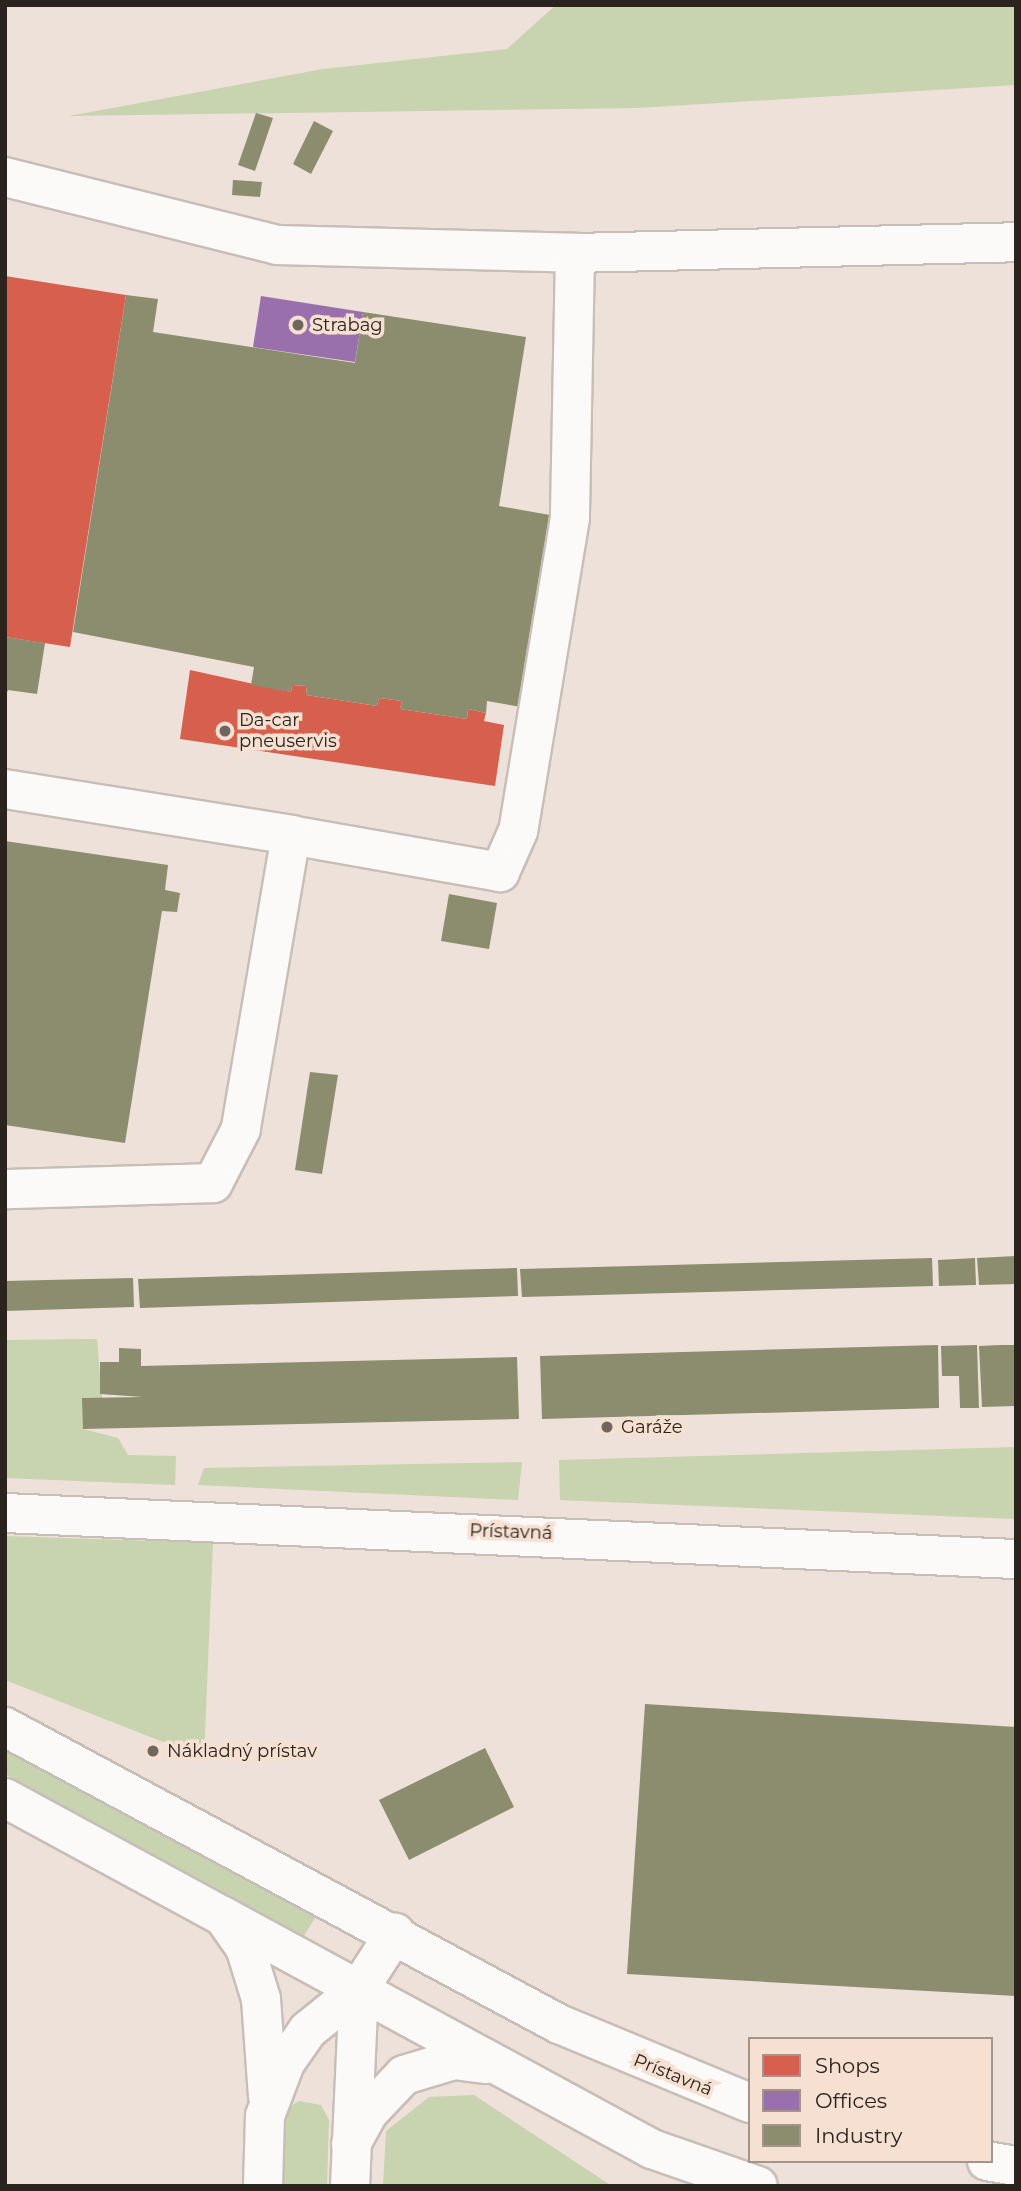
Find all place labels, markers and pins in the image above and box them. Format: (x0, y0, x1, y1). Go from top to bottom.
place label: Strabag (312, 314, 383, 336)
marker: Strabag (290, 317, 306, 333)
place label: Da-car pneuservis (239, 710, 337, 752)
marker: Da-car pneuservis (217, 723, 233, 739)
place label: Garáže (621, 1416, 683, 1438)
marker: Garáže (599, 1419, 615, 1435)
place label: Nákladný prístav (167, 1740, 317, 1762)
marker: Nákladný prístav (145, 1743, 161, 1759)

